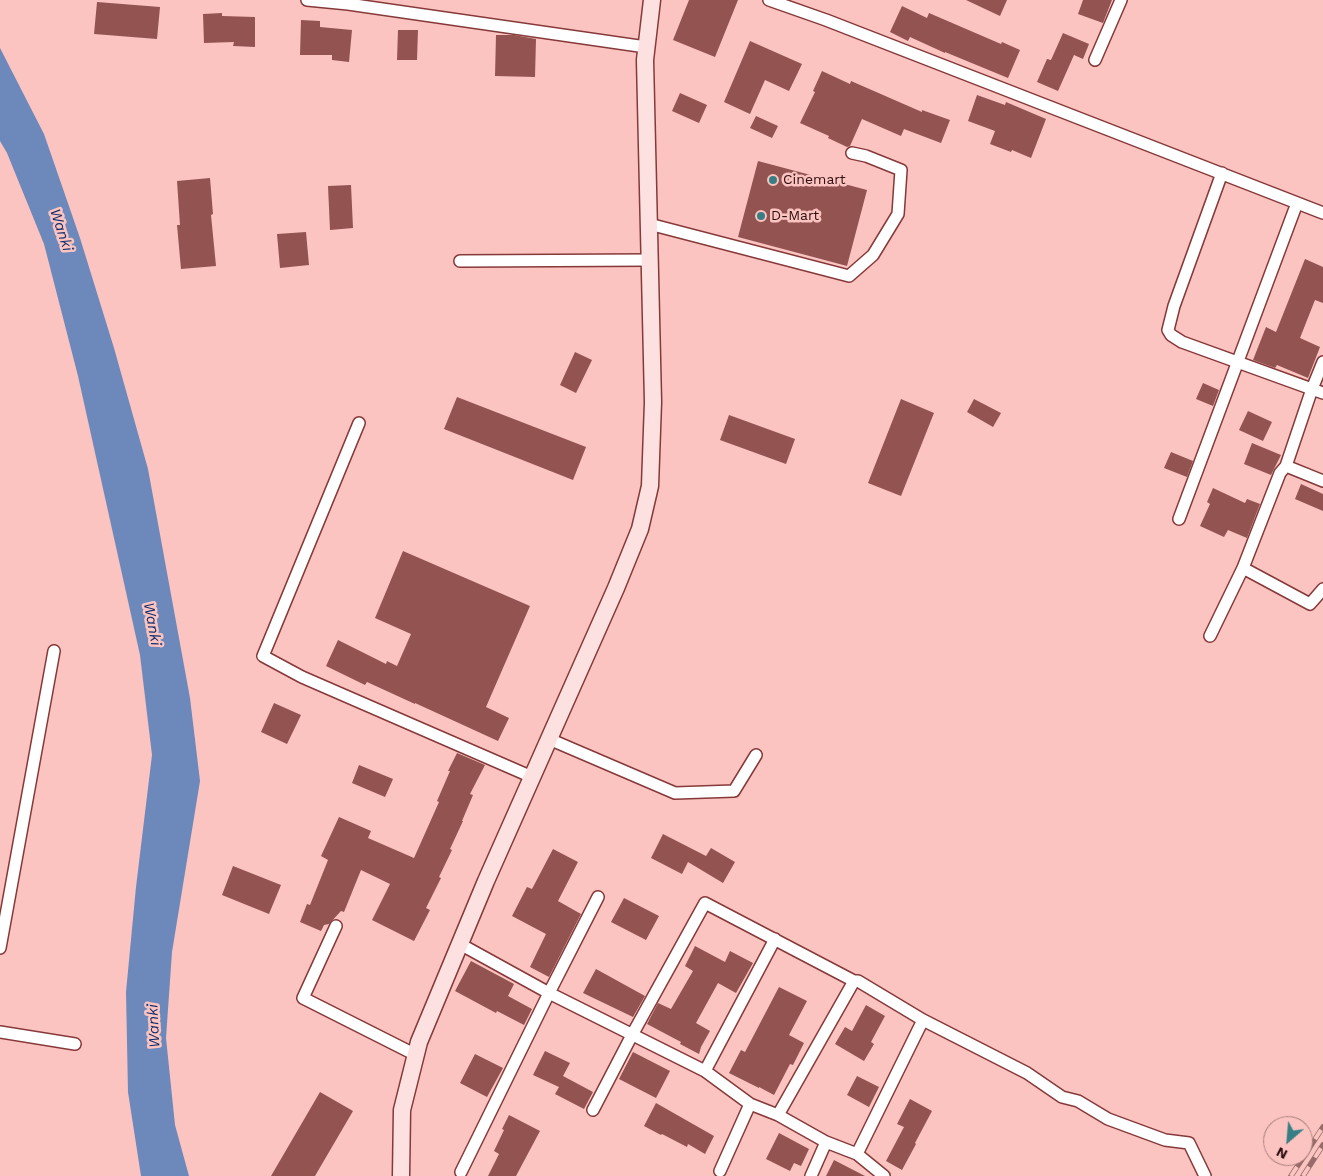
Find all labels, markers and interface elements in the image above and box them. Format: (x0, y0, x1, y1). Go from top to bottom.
place label: Cinemart (783, 172, 845, 188)
marker: Cinemart (767, 174, 779, 186)
water label: Wanki (46, 206, 76, 254)
place label: D-Mart (771, 208, 819, 224)
marker: D-Mart (755, 210, 767, 222)
water label: Wanki (139, 601, 165, 647)
water label: Wanki (144, 1004, 164, 1048)
north arrow (1263, 1116, 1313, 1166)
text: N (1273, 1144, 1290, 1163)

